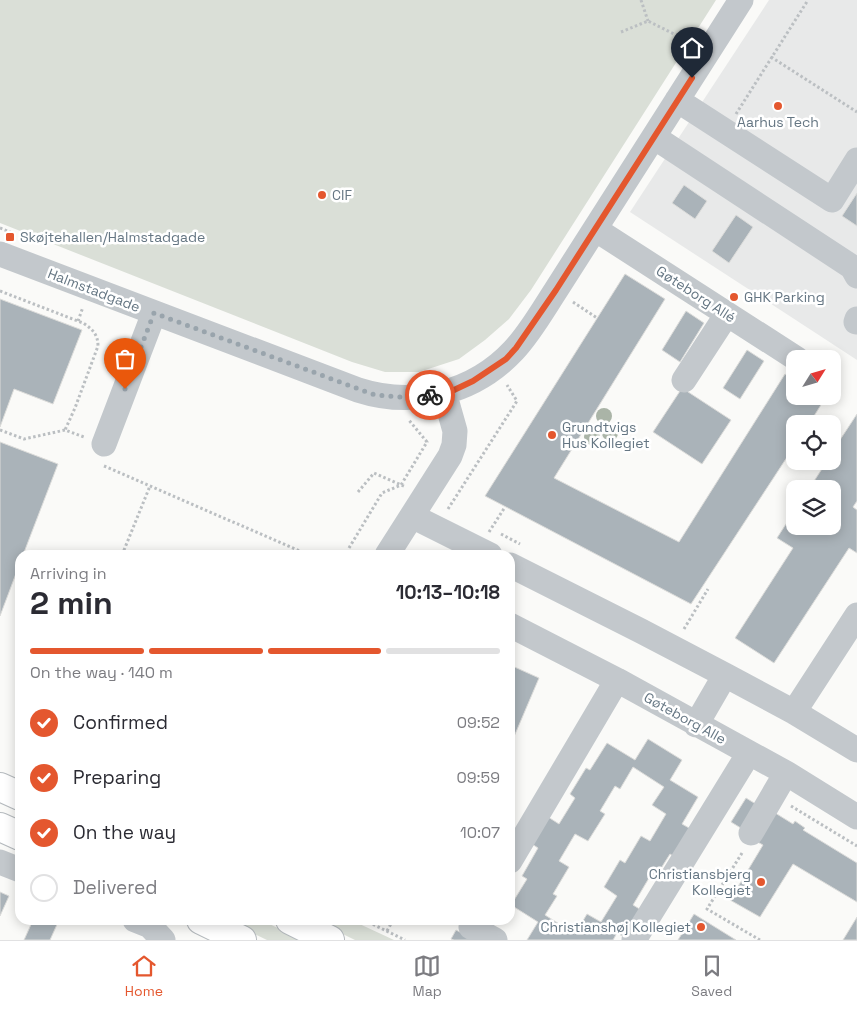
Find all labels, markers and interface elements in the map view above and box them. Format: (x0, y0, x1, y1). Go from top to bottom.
pin (671, 27, 713, 78)
icon: home (678, 34, 706, 62)
marker: Aarhus Tech (772, 100, 784, 112)
place label: Aarhus Tech (737, 113, 819, 131)
place label: CIF (332, 186, 352, 204)
marker: CIF (316, 189, 328, 201)
place label: Skøjtehallen/Halmstadgade (20, 228, 205, 246)
marker: Skøjtehallen/Halmstadgade (4, 231, 16, 243)
street label: Gøteborg Allé (653, 262, 739, 326)
street label: Halmstadgade (45, 264, 143, 316)
place label: GHK Parking (744, 288, 825, 306)
marker: GHK Parking (728, 291, 740, 303)
pin (104, 338, 146, 389)
icon: bag (111, 345, 139, 373)
north arrow (786, 350, 841, 405)
map controls (786, 350, 841, 535)
courier (405, 370, 455, 420)
icon: bike (416, 381, 444, 409)
button: locate (786, 415, 841, 470)
place label: Grundtvigs Hus Kollegiet (562, 418, 650, 452)
marker: Grundtvigs Hus Kollegiet (546, 429, 558, 441)
button: layers (786, 480, 841, 535)
text: Arriving in (30, 563, 107, 584)
text: 10:13–10:18 (396, 580, 500, 605)
text: 2 min (30, 583, 113, 623)
text: On the way · 140 m (30, 662, 173, 683)
street label: Gøteborg Alle (641, 688, 729, 748)
icon: check (30, 709, 58, 737)
text: Confirmed (73, 710, 168, 735)
text: 09:52 (457, 712, 500, 733)
icon: check (30, 764, 58, 792)
text: Preparing (73, 765, 161, 790)
text: 09:59 (457, 767, 500, 788)
icon: check (30, 819, 58, 847)
text: On the way (73, 820, 176, 845)
text: 10:07 (460, 822, 500, 843)
place label: Christiansbjerg Kollegiet (649, 865, 751, 899)
text: Delivered (73, 875, 158, 900)
marker: Christiansbjerg Kollegiet (755, 876, 767, 888)
place label: Christianshøj Kollegiet (540, 918, 691, 936)
marker: Christianshøj Kollegiet (695, 921, 707, 933)
tab: Home (125, 952, 163, 1000)
tab: Map (413, 952, 442, 1000)
tab: Saved (691, 952, 732, 1000)

